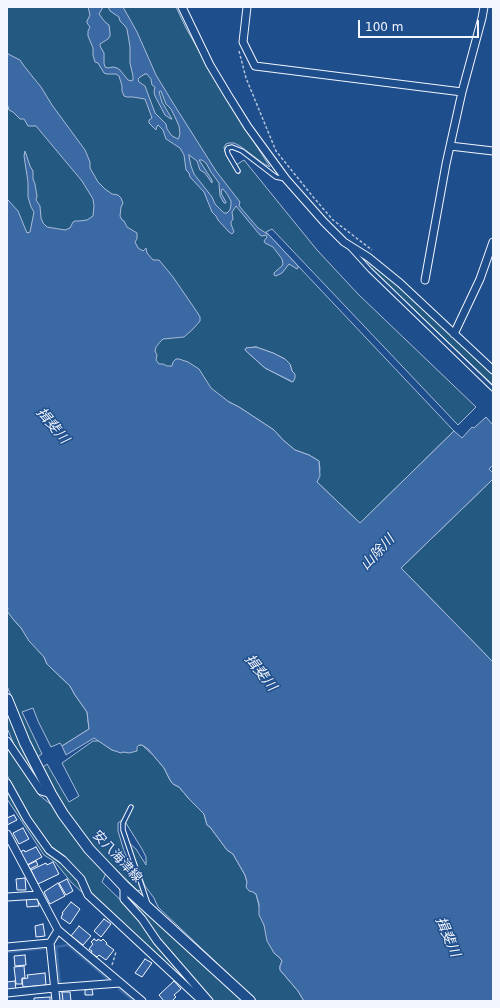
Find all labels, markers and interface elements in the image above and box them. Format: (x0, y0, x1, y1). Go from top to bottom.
scale bar (360, 12, 481, 38)
text: 100 m (365, 20, 403, 34)
water label: 揖斐川 (32, 405, 72, 447)
water label: 山除川 (358, 532, 398, 574)
water label: 揖斐川 (240, 651, 280, 695)
street label: 安八海津線 (89, 828, 145, 886)
water label: 揖斐川 (431, 914, 463, 960)

